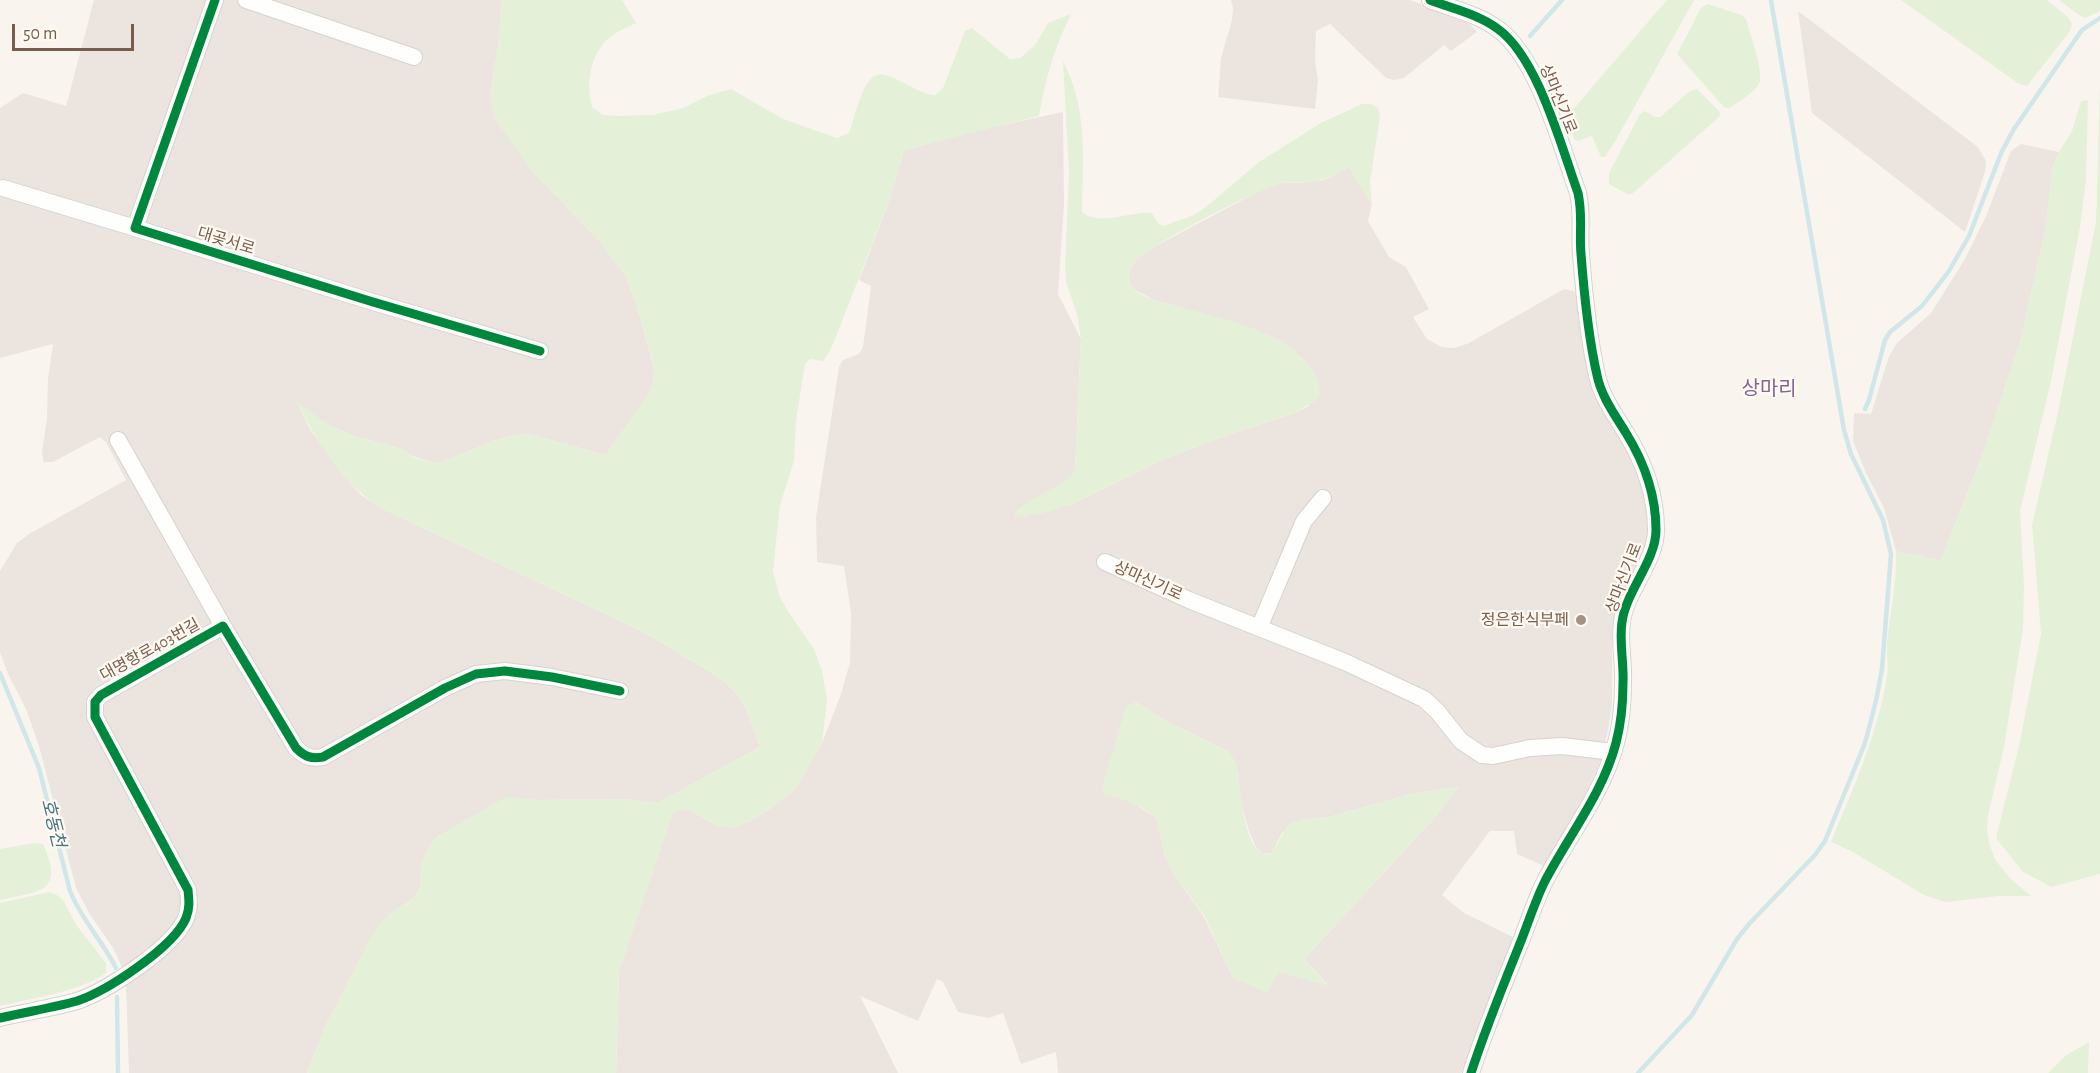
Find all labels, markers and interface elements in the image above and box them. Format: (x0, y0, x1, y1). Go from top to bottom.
scale bar (15, 12, 136, 50)
text: 50 m (23, 25, 57, 43)
street label: 상마신기로 (1535, 61, 1581, 137)
street label: 대곶서로 (195, 223, 257, 259)
district label: 상마리 (1741, 377, 1797, 401)
street label: 상마신기로 (1602, 540, 1646, 616)
street label: 상마신기로 (1110, 557, 1186, 605)
place label: 정은한식부페 (1481, 610, 1569, 630)
marker: 정은한식부페 (1574, 613, 1588, 627)
street label: 대명항로403번길 (97, 615, 203, 685)
water label: 호동천 (37, 796, 69, 850)

